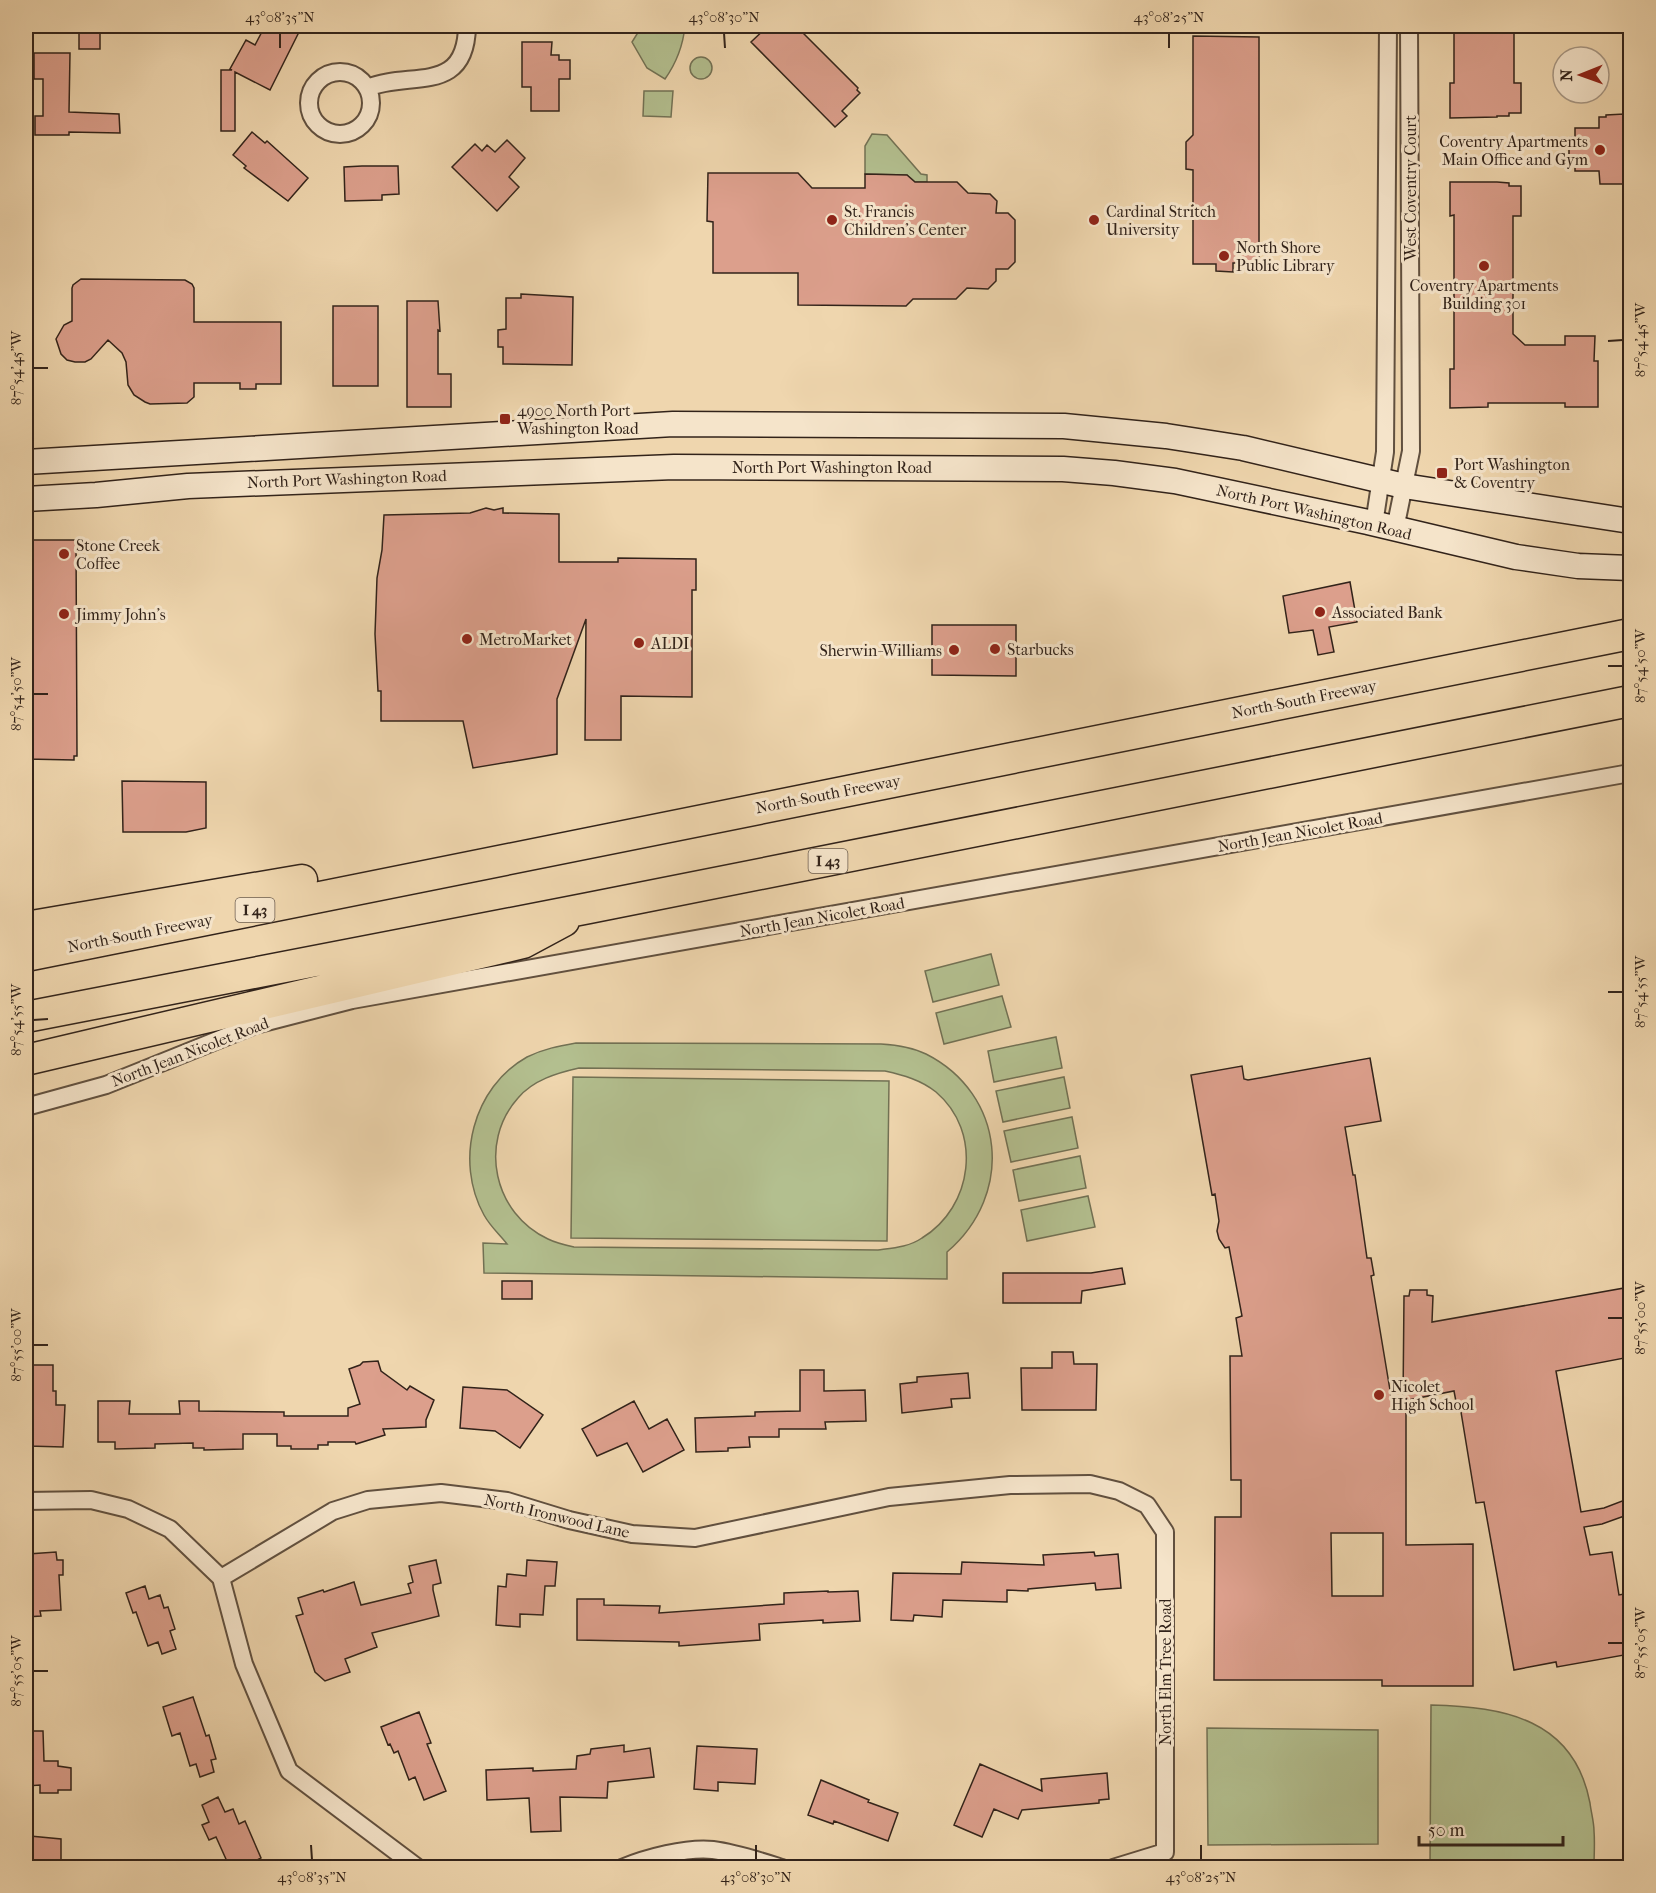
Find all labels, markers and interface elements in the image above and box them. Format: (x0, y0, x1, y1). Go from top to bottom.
text: 43°08'35"N (245, 8, 315, 26)
text: 43°08'30"N (688, 8, 760, 26)
text: 43°08'25"N (1134, 8, 1205, 26)
north arrow (1551, 45, 1611, 105)
text: N (1557, 68, 1576, 81)
street label: West Coventry Court (1401, 115, 1420, 262)
place label: Coventry Apartments Main Office and Gym (1439, 132, 1589, 169)
marker: Coventry Apartments Main Office and Gym (1593, 143, 1607, 157)
place label: St. Francis Children's Center (844, 202, 966, 239)
place label: Cardinal Stritch University (1106, 202, 1216, 239)
marker: St. Francis Children's Center (825, 213, 839, 227)
marker: Cardinal Stritch University (1087, 213, 1101, 227)
place label: North Shore Public Library (1236, 238, 1335, 275)
marker: North Shore Public Library (1217, 249, 1231, 263)
marker: Coventry Apartments Building 301 (1477, 259, 1491, 273)
place label: Coventry Apartments Building 301 (1410, 276, 1559, 313)
text: 87°54'45"W (1631, 302, 1649, 377)
text: 87°54'45"W (7, 330, 25, 405)
place label: 4900 North Port Washington Road (516, 401, 639, 438)
marker: 4900 North Port Washington Road (498, 412, 512, 426)
place label: Port Washington & Coventry (1454, 455, 1571, 492)
street label: North Port Washington Road (732, 458, 932, 477)
street label: North Port Washington Road (247, 466, 447, 492)
marker: Port Washington & Coventry (1435, 466, 1449, 480)
street label: North Port Washington Road (1214, 480, 1414, 544)
place label: Stone Creek Coffee (76, 536, 161, 573)
marker: Stone Creek Coffee (57, 547, 71, 561)
place label: Associated Bank (1331, 603, 1443, 622)
place label: Jimmy John's (74, 605, 166, 624)
marker: Associated Bank (1313, 605, 1327, 619)
marker: Jimmy John's (57, 607, 71, 621)
text: 87°54'50"W (1631, 628, 1649, 703)
place label: MetroMarket (479, 630, 572, 649)
marker: MetroMarket (460, 632, 474, 646)
place label: ALDI (650, 634, 689, 653)
marker: ALDI (632, 636, 646, 650)
place label: Starbucks (1007, 640, 1074, 659)
place label: Sherwin-Williams (819, 641, 942, 660)
marker: Starbucks (988, 642, 1002, 656)
marker: Sherwin-Williams (947, 643, 961, 657)
text: 87°54'50"W (7, 656, 25, 731)
street label: North-South Freeway (1230, 676, 1379, 722)
street label: North-South Freeway (754, 771, 903, 817)
street label: North Jean Nicolet Road (1216, 808, 1384, 856)
road number: I 43 (808, 849, 848, 873)
street label: North Jean Nicolet Road (738, 893, 906, 941)
road number: I 43 (236, 898, 274, 922)
street label: North-South Freeway (66, 910, 215, 956)
text: 87°54'55"W (1631, 955, 1649, 1028)
text: 87°54'55"W (7, 983, 25, 1056)
street label: North Jean Nicolet Road (109, 1013, 272, 1091)
text: 87°55'00"W (1631, 1280, 1649, 1355)
text: 87°55'00"W (7, 1307, 25, 1382)
place label: Nicolet High School (1391, 1377, 1475, 1414)
marker: Nicolet High School (1372, 1388, 1386, 1402)
street label: North Ironwood Lane (482, 1490, 632, 1542)
street label: North Elm Tree Road (1156, 1598, 1175, 1746)
text: 87°55'05"W (1631, 1606, 1649, 1679)
text: 87°55'05"W (7, 1634, 25, 1707)
scale bar (1419, 1809, 1563, 1847)
text: 50 m (1428, 1820, 1465, 1841)
text: 43°08'35"N (277, 1868, 347, 1886)
text: 43°08'30"N (720, 1868, 792, 1886)
text: 43°08'25"N (1166, 1868, 1237, 1886)

